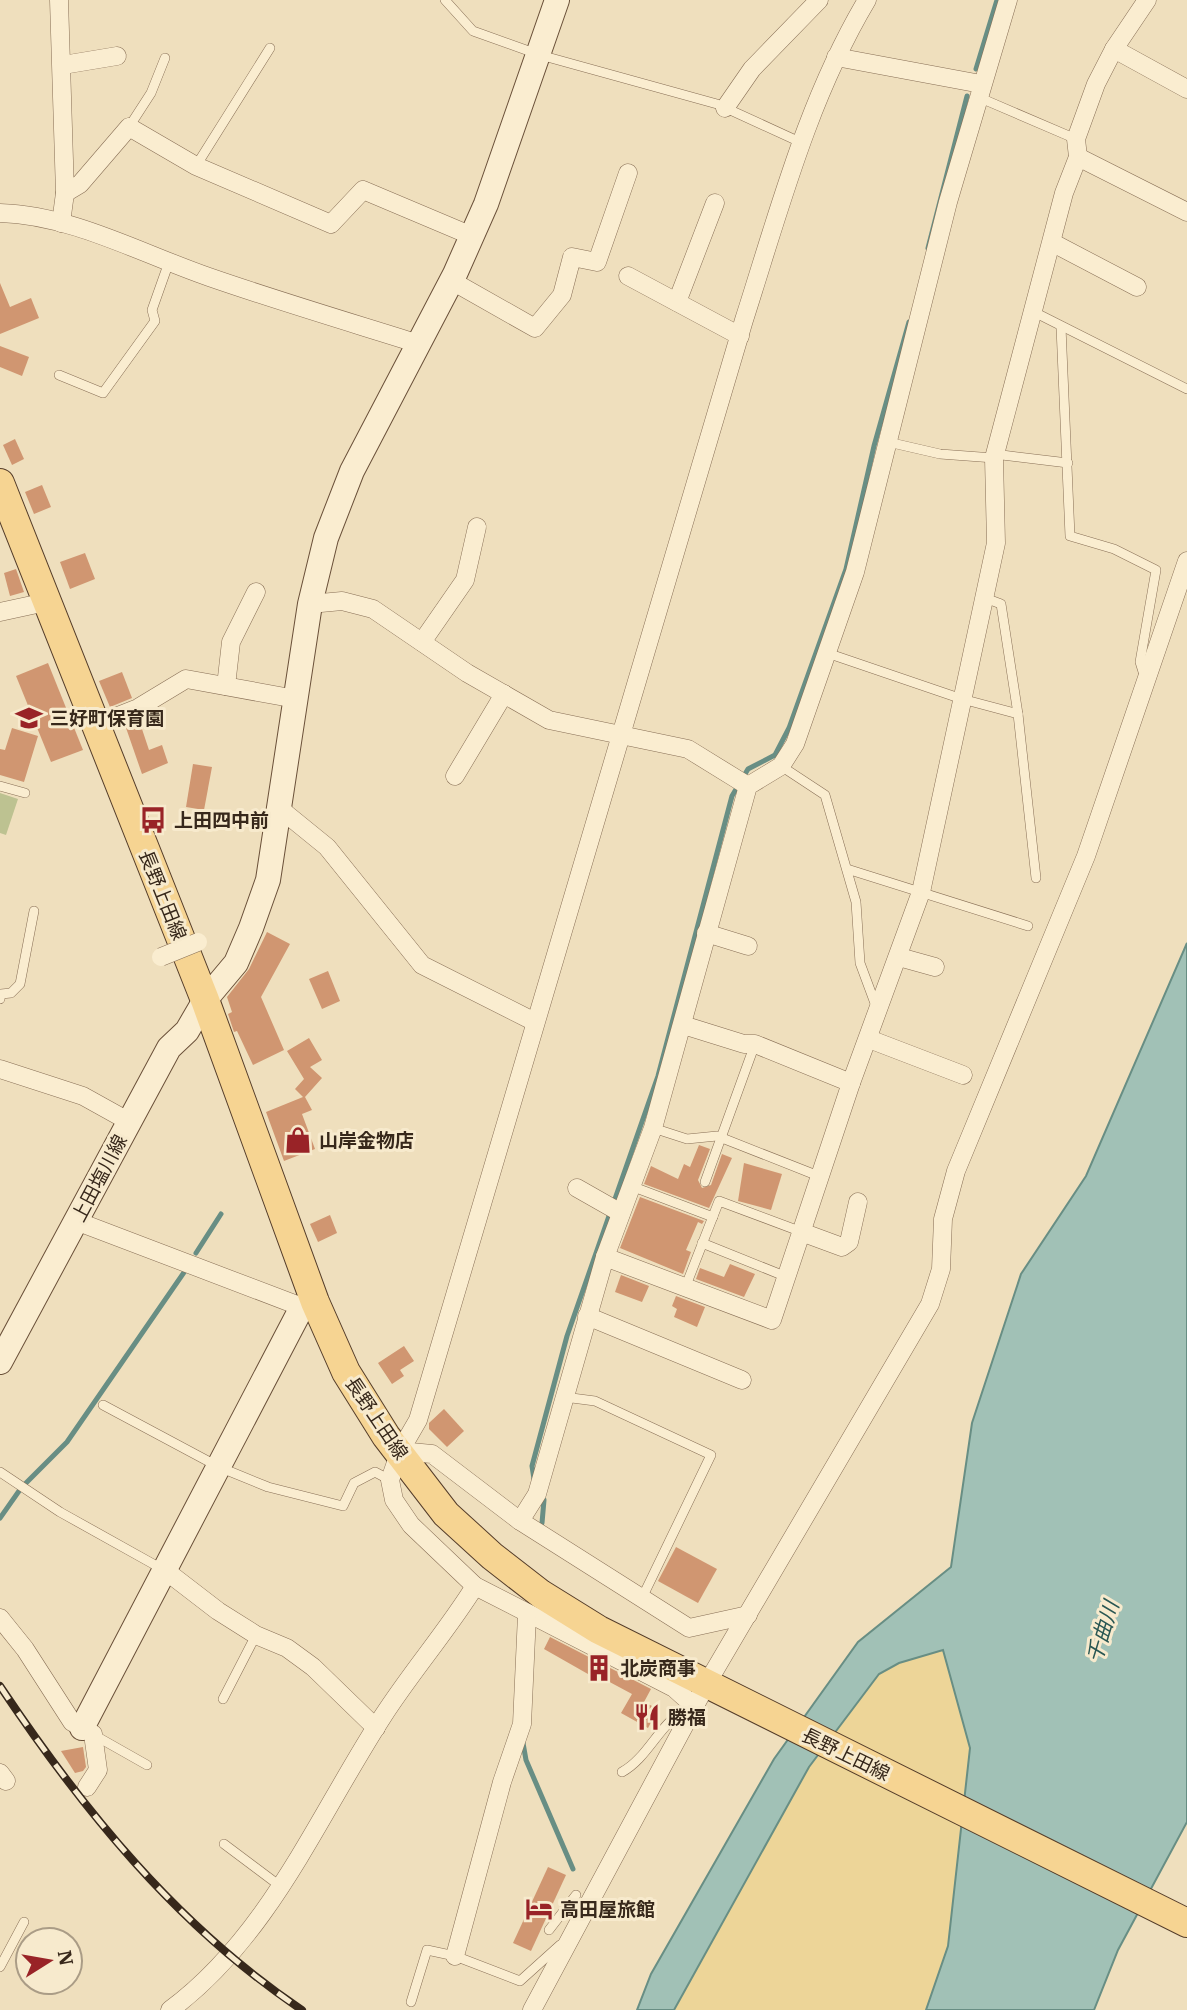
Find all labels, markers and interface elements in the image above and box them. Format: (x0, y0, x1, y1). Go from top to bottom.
school or university icon: 三好町保育園 (14, 703, 44, 733)
place label: 三好町保育園 (50, 706, 164, 730)
bus stop icon: 上田四中前 (138, 805, 168, 835)
place label: 上田四中前 (174, 808, 269, 832)
street label: 長野上田線 (134, 846, 192, 944)
shop icon: 山岸金物店 (283, 1125, 313, 1155)
place label: 山岸金物店 (319, 1128, 414, 1152)
street label: 上田塩川線 (66, 1130, 132, 1226)
street label: 長野上田線 (340, 1372, 414, 1464)
water label: 千曲川 (1079, 1596, 1125, 1666)
building icon: 北炭商事 (584, 1653, 614, 1683)
place label: 北炭商事 (620, 1656, 696, 1680)
restaurant icon: 勝福 (632, 1702, 662, 1732)
place label: 勝福 (668, 1705, 706, 1729)
street label: 長野上田線 (798, 1722, 894, 1786)
hotel icon: 高田屋旅館 (524, 1894, 554, 1924)
place label: 高田屋旅館 (560, 1897, 655, 1921)
north arrow (14, 1926, 84, 1996)
text: N (52, 1948, 79, 1967)

